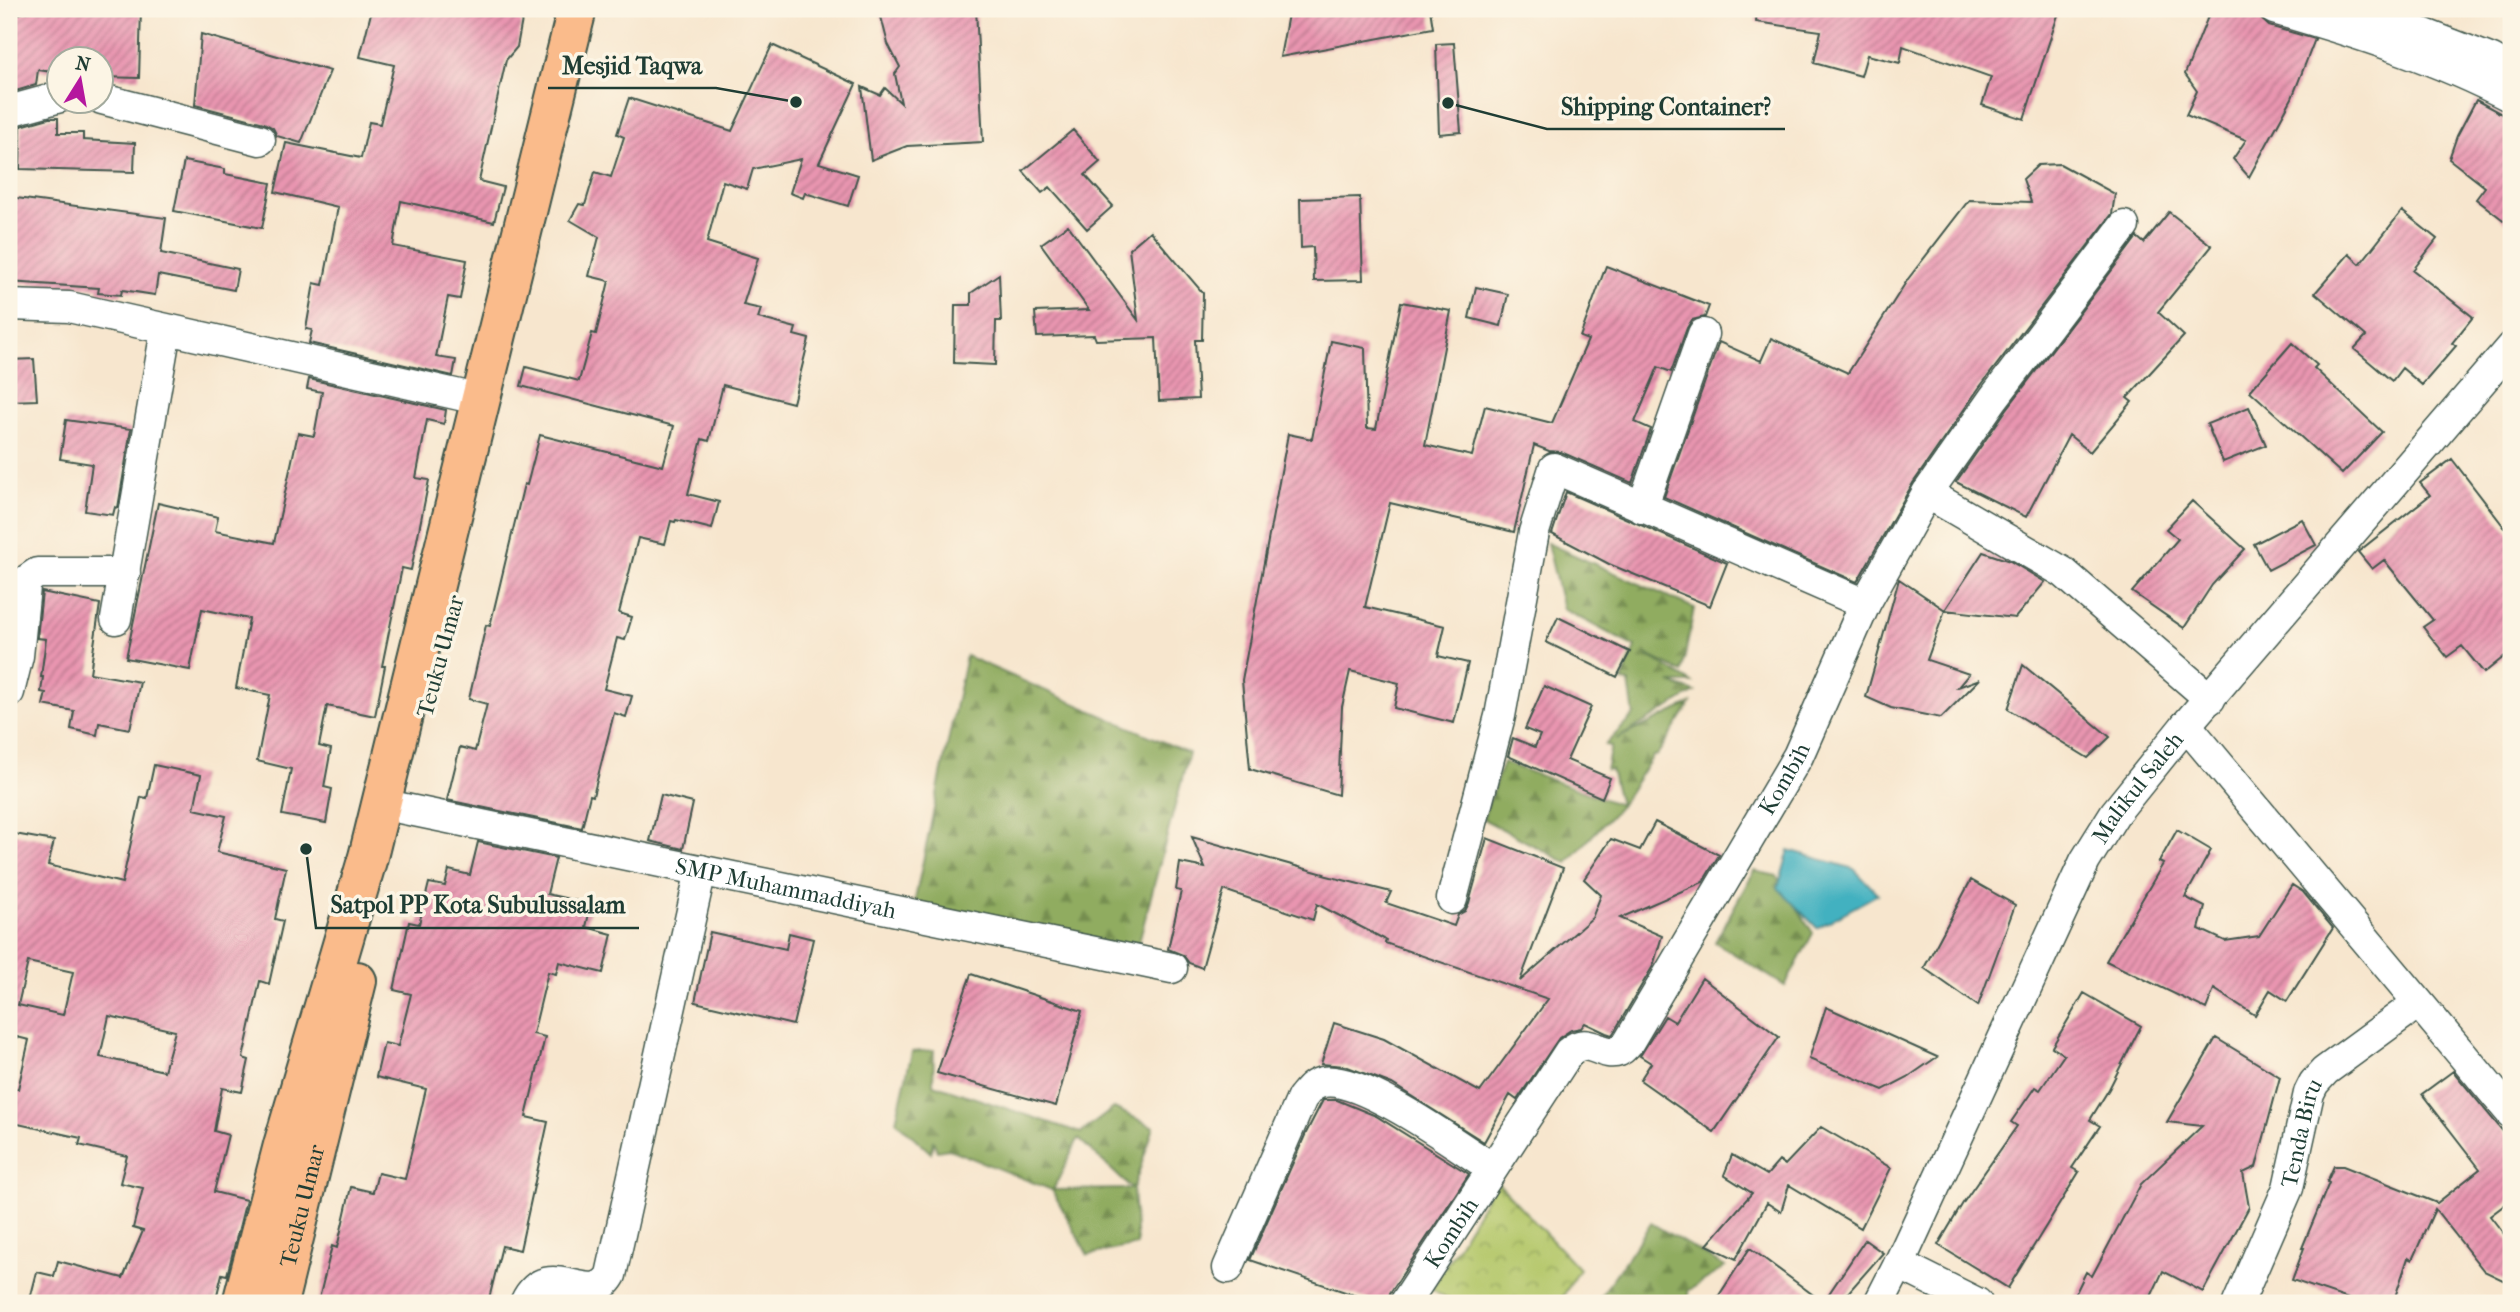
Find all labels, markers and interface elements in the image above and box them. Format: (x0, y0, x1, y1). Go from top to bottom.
callout: Mesjid Taqwa (548, 43, 716, 88)
north arrow (46, 46, 116, 116)
text: N (74, 52, 93, 77)
text: Mesjid Taqwa (562, 52, 703, 80)
callout: Shipping Container? (1547, 84, 1785, 129)
text: Shipping Container? (1561, 93, 1771, 121)
street label: Teuku Umar (411, 592, 470, 720)
street label: Malikul Saleh (2086, 726, 2189, 849)
street label: Kombih (1753, 739, 1816, 820)
street label: SMP Muhammaddiyah (673, 852, 899, 925)
callout: Satpol PP Kota Subulussalam (316, 883, 639, 928)
text: Satpol PP Kota Subulussalam (330, 891, 627, 919)
street label: Tenda Biru (2276, 1074, 2328, 1190)
street label: Teuku Umar (274, 1142, 330, 1270)
street label: Kombih (1419, 1193, 1484, 1273)

